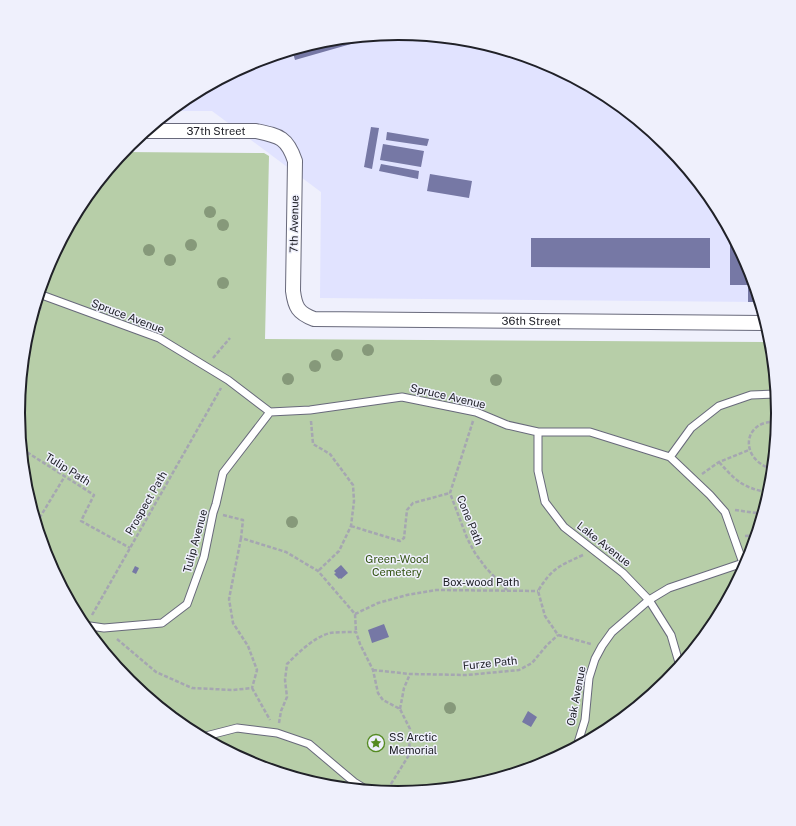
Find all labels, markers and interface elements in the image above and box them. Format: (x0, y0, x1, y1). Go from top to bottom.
street label: 37th Street (187, 125, 245, 137)
street label: 7th Avenue (287, 195, 301, 253)
street label: Spruce Avenue (90, 297, 166, 335)
street label: 36th Street (502, 315, 561, 327)
street label: Spruce Avenue (409, 381, 487, 411)
street label: Tulip Path (43, 450, 93, 488)
street label: Prospect Path (123, 469, 169, 537)
street label: Cone Path (455, 493, 485, 547)
street label: Tulip Avenue (181, 508, 209, 574)
street label: Lake Avenue (575, 519, 633, 569)
park label: Green-Wood Cemetery (365, 553, 429, 578)
street label: Box-wood Path (443, 576, 519, 588)
street label: Furze Path (462, 654, 518, 672)
street label: Oak Avenue (564, 665, 588, 727)
place label: SS Arctic Memorial (389, 731, 437, 756)
place icon: SS Arctic Memorial (366, 733, 386, 753)

